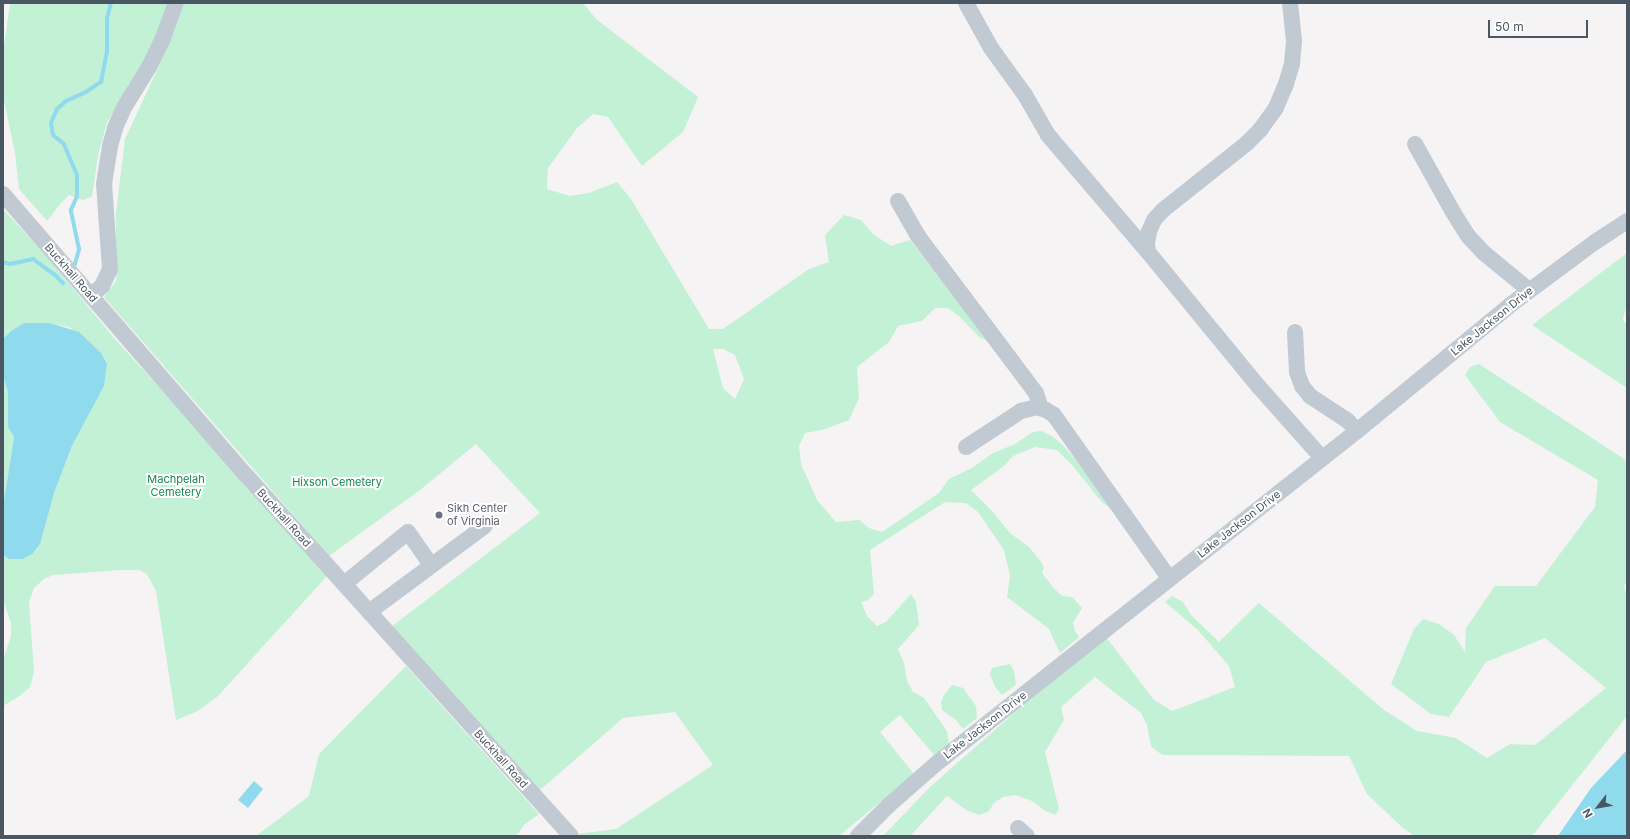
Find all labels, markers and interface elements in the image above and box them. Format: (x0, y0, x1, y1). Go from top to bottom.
scale bar (1490, 12, 1590, 38)
text: 50 m (1495, 19, 1524, 34)
street label: Buckhall Road (42, 241, 100, 305)
street label: Lake Jackson Drive (1448, 284, 1536, 358)
park label: Machpelah Cemetery (147, 473, 205, 499)
park label: Hixson Cemetery (292, 475, 382, 489)
street label: Buckhall Road (254, 486, 314, 550)
street label: Lake Jackson Drive (1195, 487, 1283, 561)
place label: Sikh Center of Virginia (447, 502, 507, 528)
marker: Sikh Center of Virginia (434, 510, 444, 520)
street label: Lake Jackson Drive (941, 688, 1029, 762)
street label: Buckhall Road (471, 727, 531, 791)
north arrow (1578, 787, 1618, 827)
text: N (1580, 806, 1596, 820)

